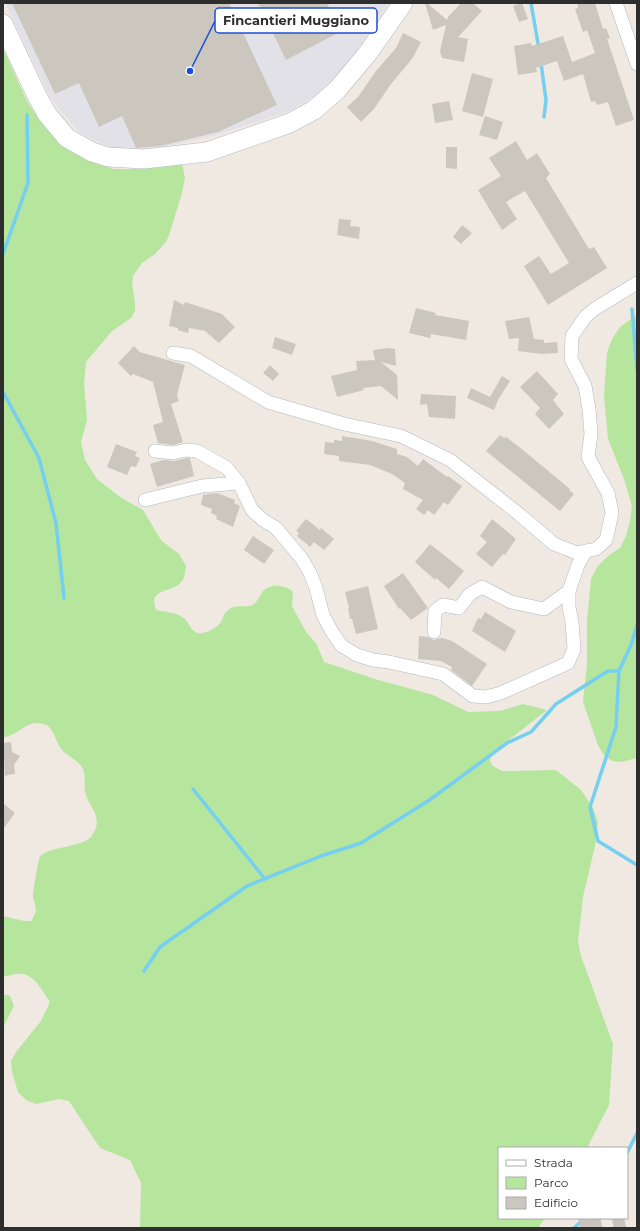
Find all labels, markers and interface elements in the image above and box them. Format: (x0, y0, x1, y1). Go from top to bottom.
callout: Fincantieri Muggiano (215, 8, 377, 33)
text: Fincantieri Muggiano (223, 12, 369, 28)
legend (498, 1147, 628, 1219)
text: Strada (534, 1155, 573, 1170)
text: Parco (534, 1175, 568, 1190)
text: Edificio (534, 1195, 578, 1210)

